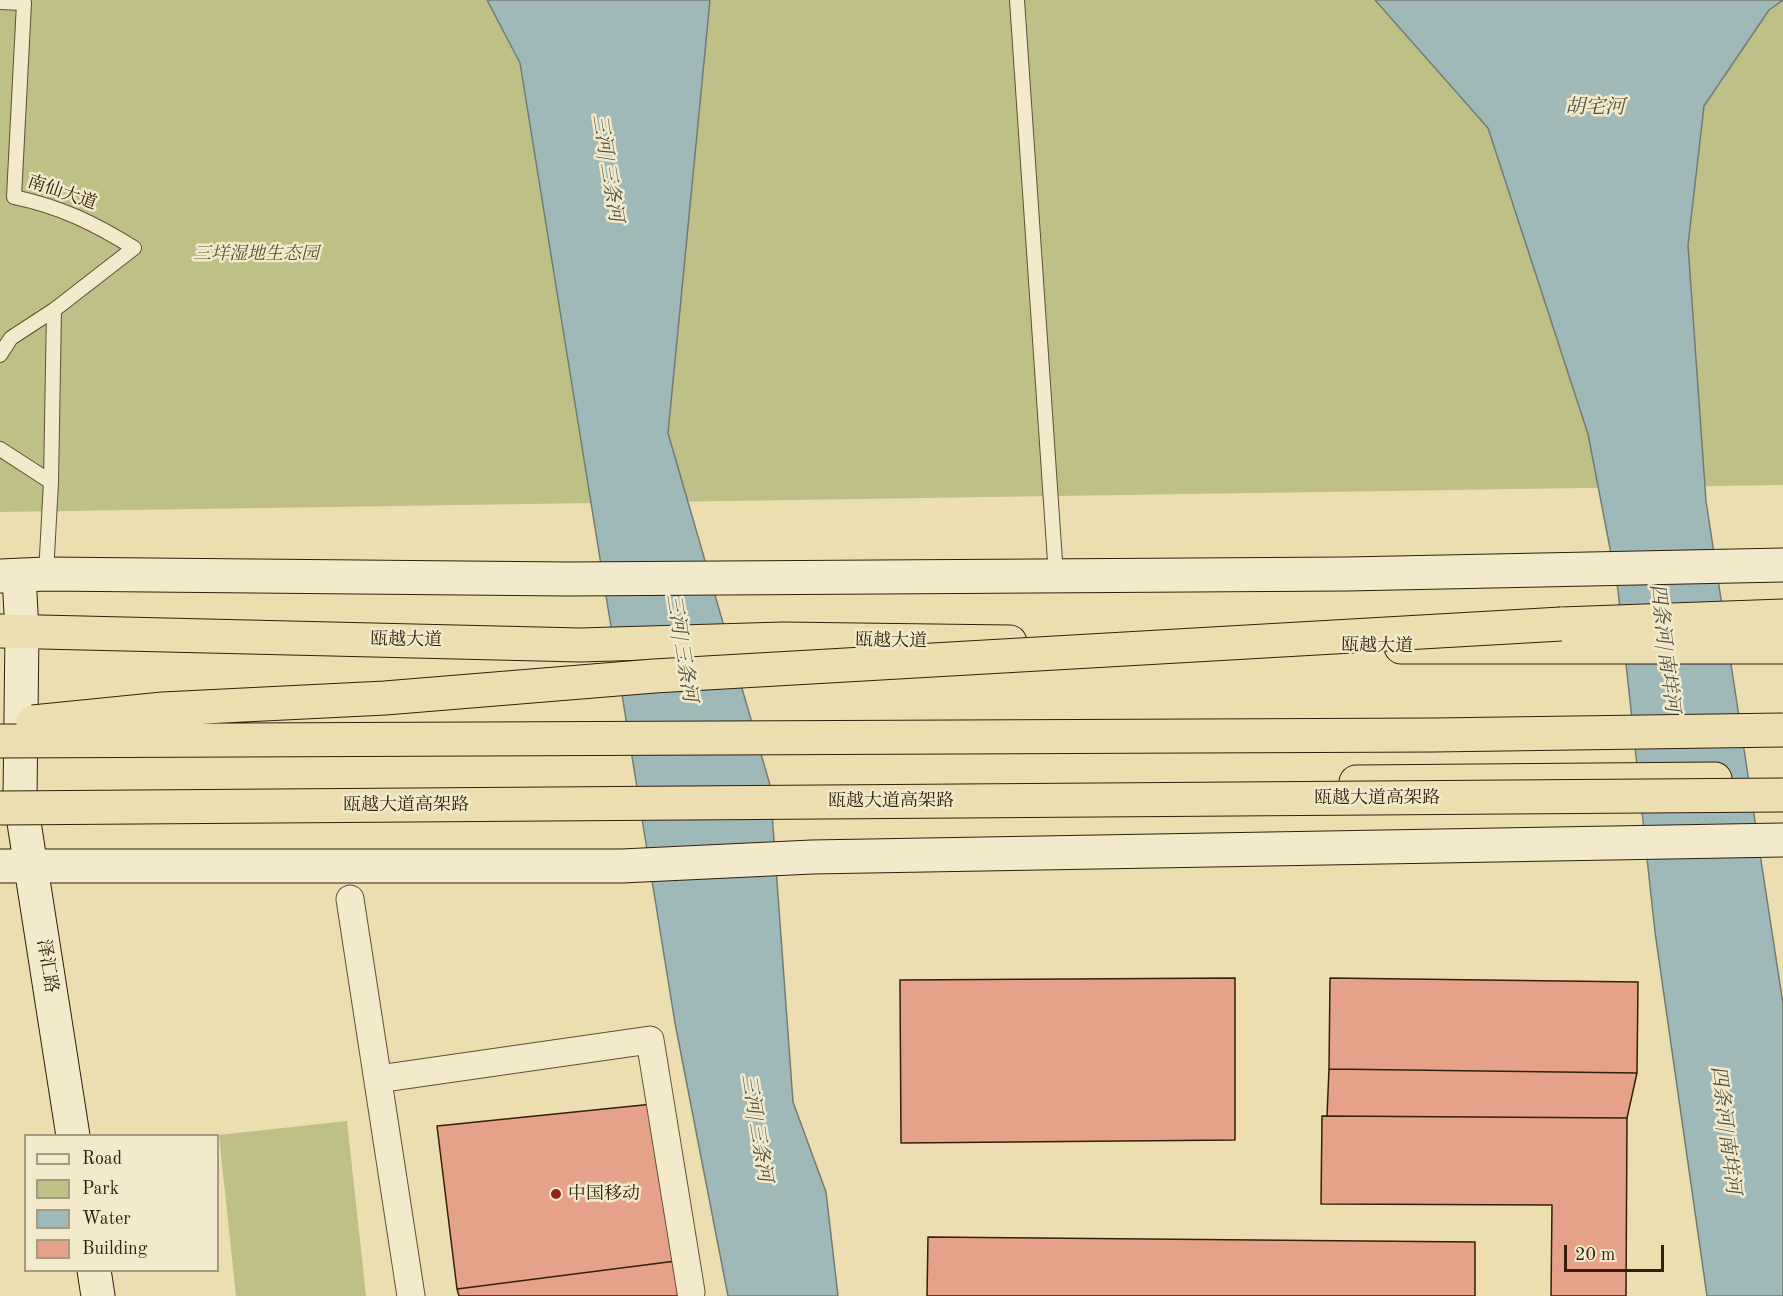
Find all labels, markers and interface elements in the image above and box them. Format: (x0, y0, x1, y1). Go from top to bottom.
water label: 胡宅河 (1565, 96, 1625, 120)
water label: 三河/三条河 (587, 112, 627, 224)
street label: 南仙大道 (24, 171, 100, 215)
park label: 三垟湿地生态园 (193, 243, 319, 265)
water label: 四条河/南垟河 (1644, 583, 1684, 713)
water label: 三河/三条河 (661, 592, 701, 704)
street label: 瓯越大道 (370, 629, 442, 651)
street label: 瓯越大道 (855, 630, 927, 652)
street label: 瓯越大道 (1341, 635, 1413, 657)
street label: 瓯越大道高架路 (1314, 787, 1440, 809)
street label: 瓯越大道高架路 (828, 790, 954, 812)
street label: 瓯越大道高架路 (343, 794, 469, 816)
street label: 泽汇路 (32, 938, 62, 994)
water label: 四条河/南垟河 (1705, 1065, 1745, 1195)
water label: 三河/三条河 (736, 1072, 776, 1184)
legend (24, 1134, 219, 1272)
text: Road (82, 1150, 122, 1168)
text: Park (82, 1180, 119, 1198)
place label: 中国移动 (568, 1183, 640, 1205)
marker: 中国移动 (549, 1187, 563, 1201)
text: Water (82, 1210, 131, 1228)
scale bar (1567, 1233, 1668, 1271)
text: Building (82, 1240, 147, 1258)
text: 20 m (1575, 1246, 1615, 1264)

